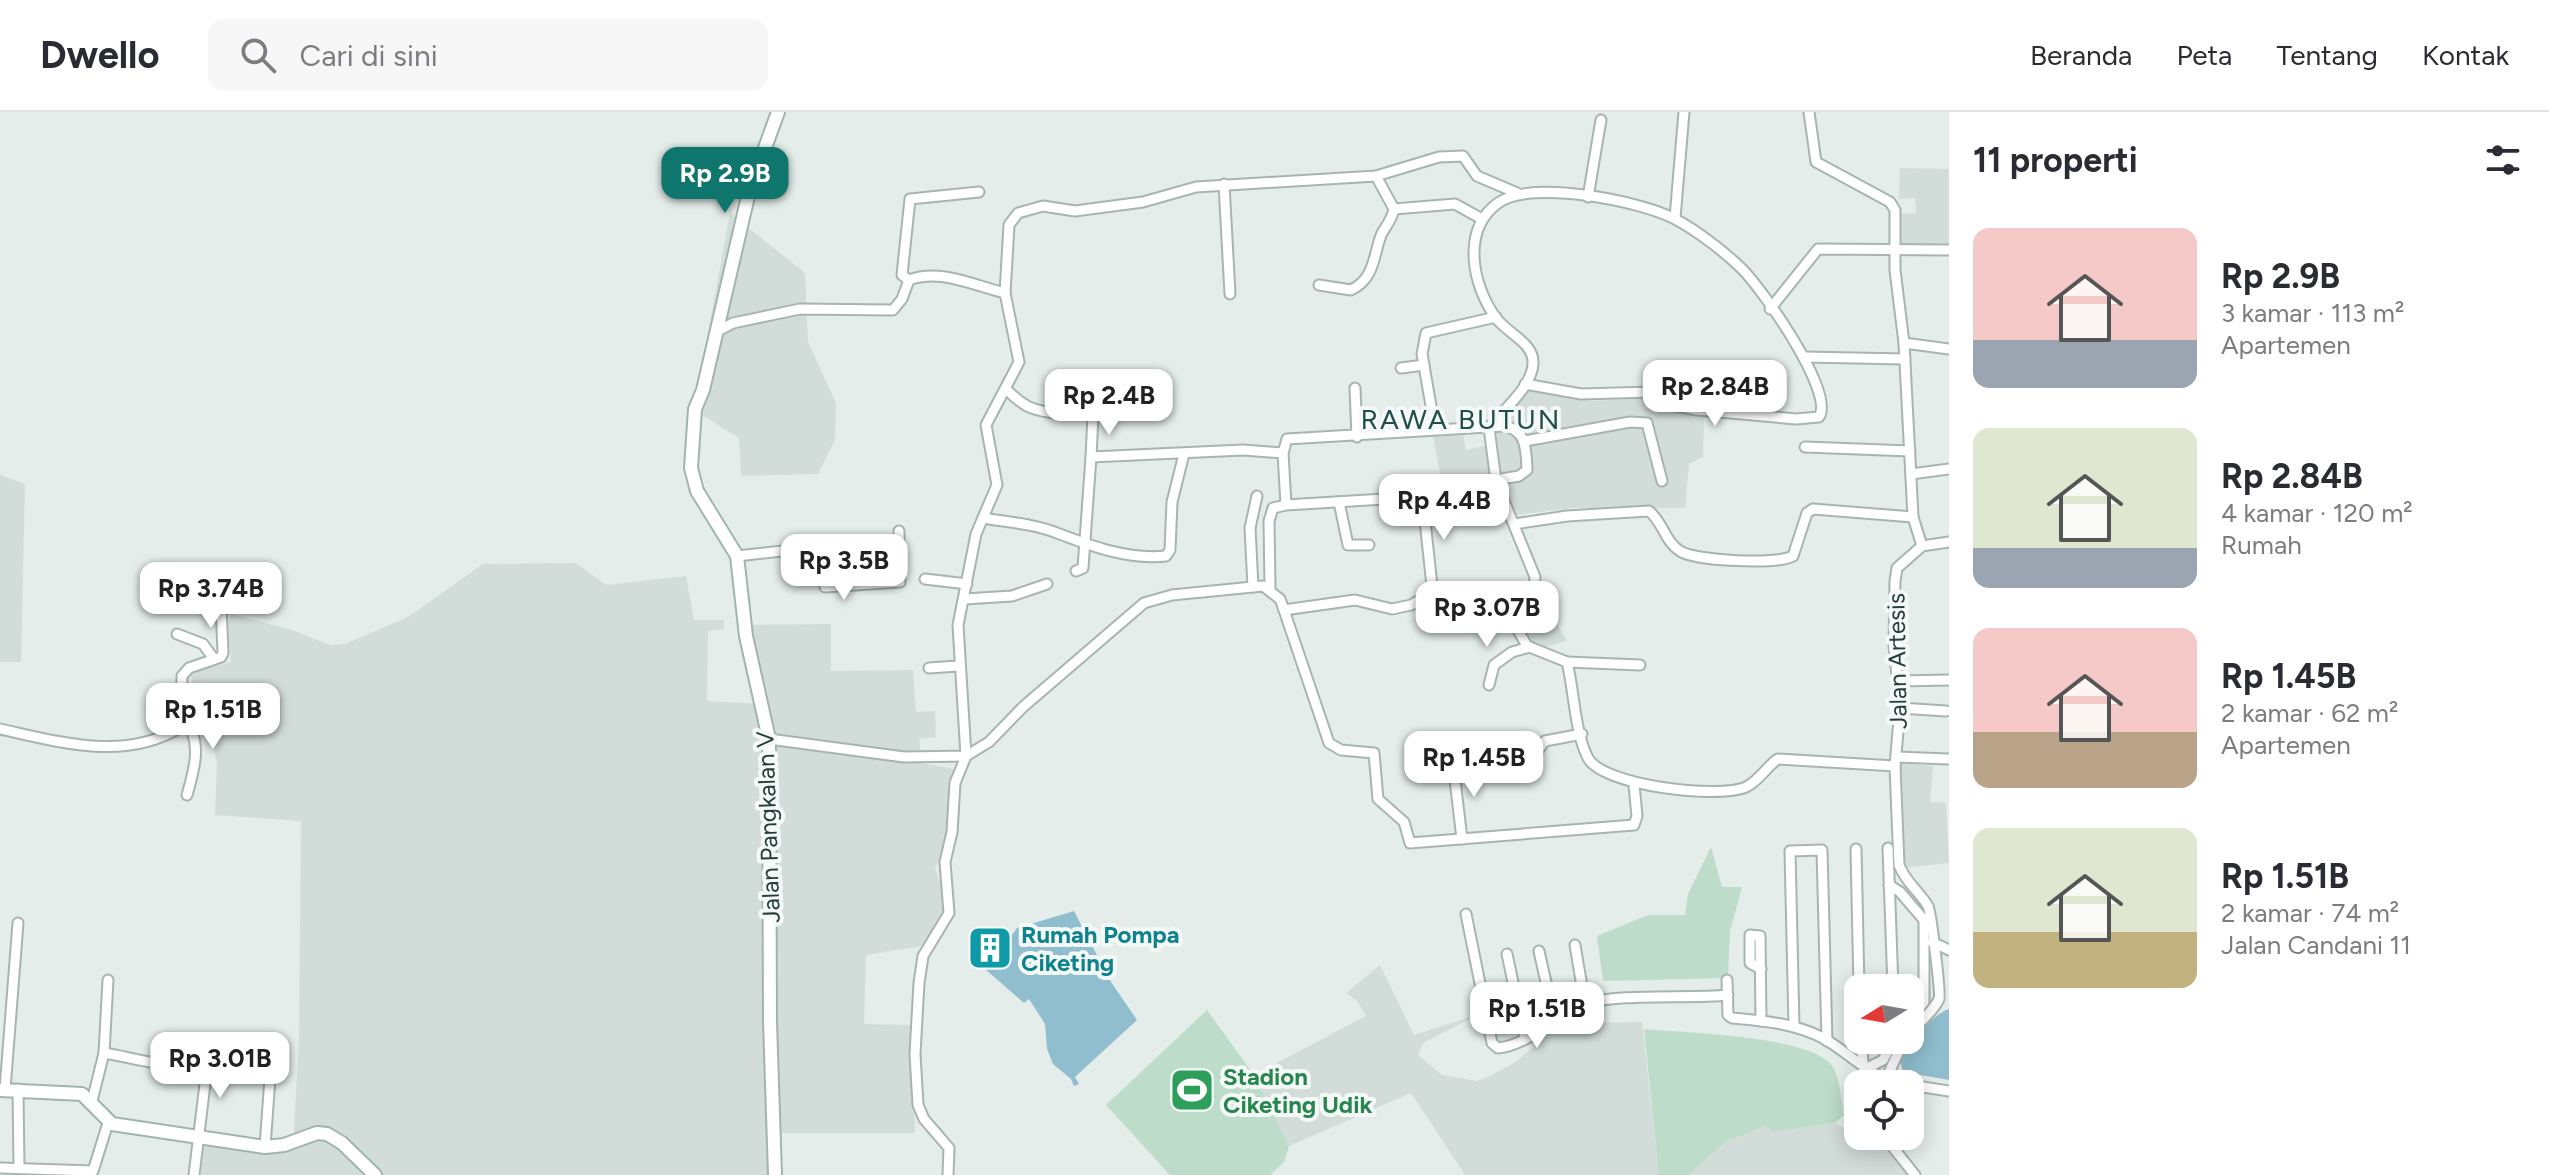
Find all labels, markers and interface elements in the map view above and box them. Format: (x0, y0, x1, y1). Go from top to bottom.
search box (208, 19, 768, 91)
text: Dwello (40, 32, 160, 78)
icon: search (236, 33, 280, 77)
text: Cari di sini (300, 37, 438, 74)
text: Beranda (2030, 38, 2132, 72)
text: Peta (2176, 38, 2232, 72)
text: Tentang (2276, 38, 2378, 72)
text: Kontak (2422, 38, 2509, 72)
icon: filters (2481, 138, 2525, 182)
text: 11 properti (1973, 140, 2138, 181)
pin: Rp 2.9B (651, 147, 799, 215)
text: Rp 2.9B (679, 157, 771, 189)
text: Rp 2.9B (2221, 256, 2340, 297)
icon: home (2037, 260, 2133, 356)
text: 3 kamar · 113 m² (2221, 297, 2404, 329)
text: Apartemen (2221, 329, 2351, 361)
pin: Rp 2.84B (1632, 360, 1798, 428)
pin: Rp 2.4B (1035, 369, 1183, 437)
text: Rp 2.84B (1661, 370, 1769, 402)
text: Rp 2.4B (1063, 379, 1155, 411)
district label: RAWA BUTUN (1361, 402, 1562, 436)
text: Rp 2.84B (2221, 456, 2363, 497)
icon: home (2037, 460, 2133, 556)
pin: Rp 4.4B (1370, 474, 1518, 542)
text: Rp 4.4B (1397, 484, 1491, 516)
text: 4 kamar · 120 m² (2221, 497, 2413, 529)
text: Rumah (2221, 529, 2302, 561)
pin: Rp 3.5B (770, 534, 918, 602)
text: Rp 3.5B (799, 544, 889, 576)
pin: Rp 3.74B (128, 562, 294, 630)
text: Rp 3.74B (158, 572, 264, 604)
pin: Rp 3.07B (1404, 581, 1570, 649)
text: Rp 3.07B (1434, 591, 1540, 623)
street label: Jalan Artesis (1881, 593, 1913, 729)
text: Rp 1.45B (2221, 656, 2356, 697)
icon: home (2037, 660, 2133, 756)
pin: Rp 1.51B (130, 683, 296, 751)
text: Rp 1.51B (164, 693, 262, 725)
text: 2 kamar · 62 m² (2221, 697, 2398, 729)
text: Apartemen (2221, 729, 2351, 761)
street label: Jalan Pangkalan V (750, 730, 786, 923)
pin: Rp 1.45B (1391, 731, 1557, 799)
text: Rp 1.45B (1422, 741, 1526, 773)
text: Rp 1.51B (2221, 856, 2349, 897)
icon: home (2037, 860, 2133, 956)
text: 2 kamar · 74 m² (2221, 897, 2399, 929)
place label: Rumah Pompa Ciketing (1021, 920, 1180, 977)
building icon: Rumah Pompa Ciketing (966, 924, 1014, 972)
text: Jalan Candani 11 (2221, 929, 2411, 961)
north arrow (1844, 974, 1924, 1054)
map controls (1844, 974, 1924, 1150)
pin: Rp 1.51B (1454, 982, 1620, 1050)
text: Rp 1.51B (1488, 992, 1586, 1024)
pin: Rp 3.01B (137, 1032, 303, 1100)
text: Rp 3.01B (168, 1042, 272, 1074)
place label: Stadion Ciketing Udik (1223, 1062, 1372, 1119)
sports icon: Stadion Ciketing Udik (1168, 1066, 1216, 1114)
button: locate (1844, 1070, 1924, 1150)

